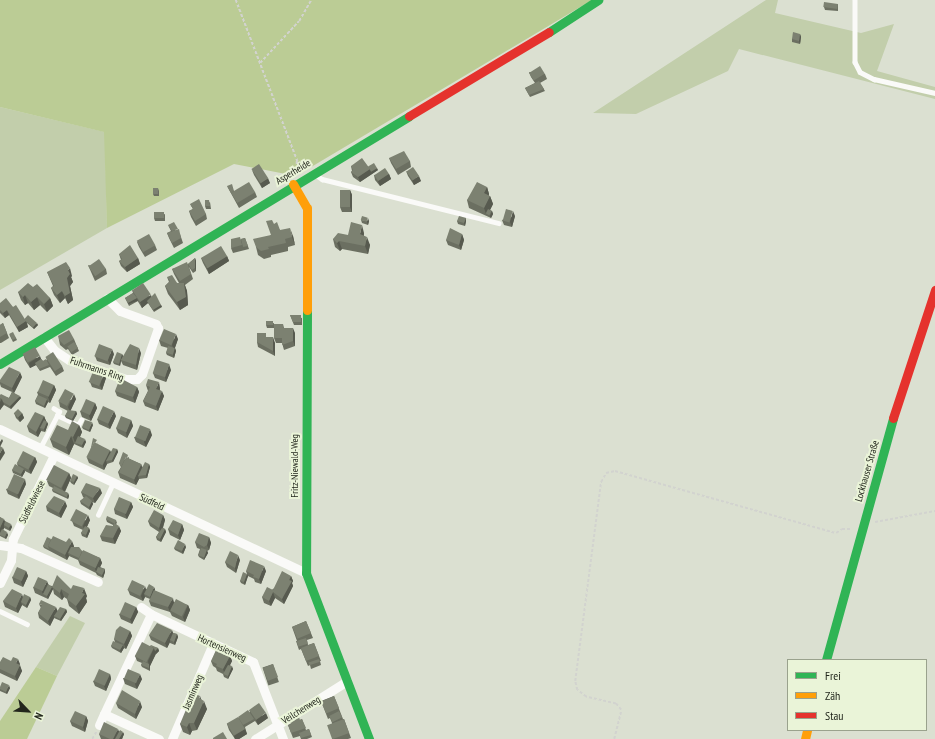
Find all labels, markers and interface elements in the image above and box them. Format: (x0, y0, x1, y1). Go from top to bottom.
street label: Asperheide (273, 157, 313, 187)
street label: Fuhrmanns Ring (69, 354, 125, 384)
street label: Fritz-Niewald-Weg (289, 434, 301, 498)
street label: Lockhauser Straße (853, 439, 881, 503)
street label: Südfeldwiese (17, 479, 47, 525)
street label: Südfeld (138, 491, 166, 513)
street label: Hortensienweg (196, 632, 248, 664)
legend (787, 659, 927, 731)
text: Frei (825, 668, 841, 683)
street label: Jasminweg (180, 673, 206, 711)
text: Zäh (825, 688, 840, 703)
north arrow (8, 691, 48, 731)
street label: Veilchenweg (279, 693, 323, 727)
text: Stau (825, 708, 843, 723)
text: N (31, 710, 46, 722)

